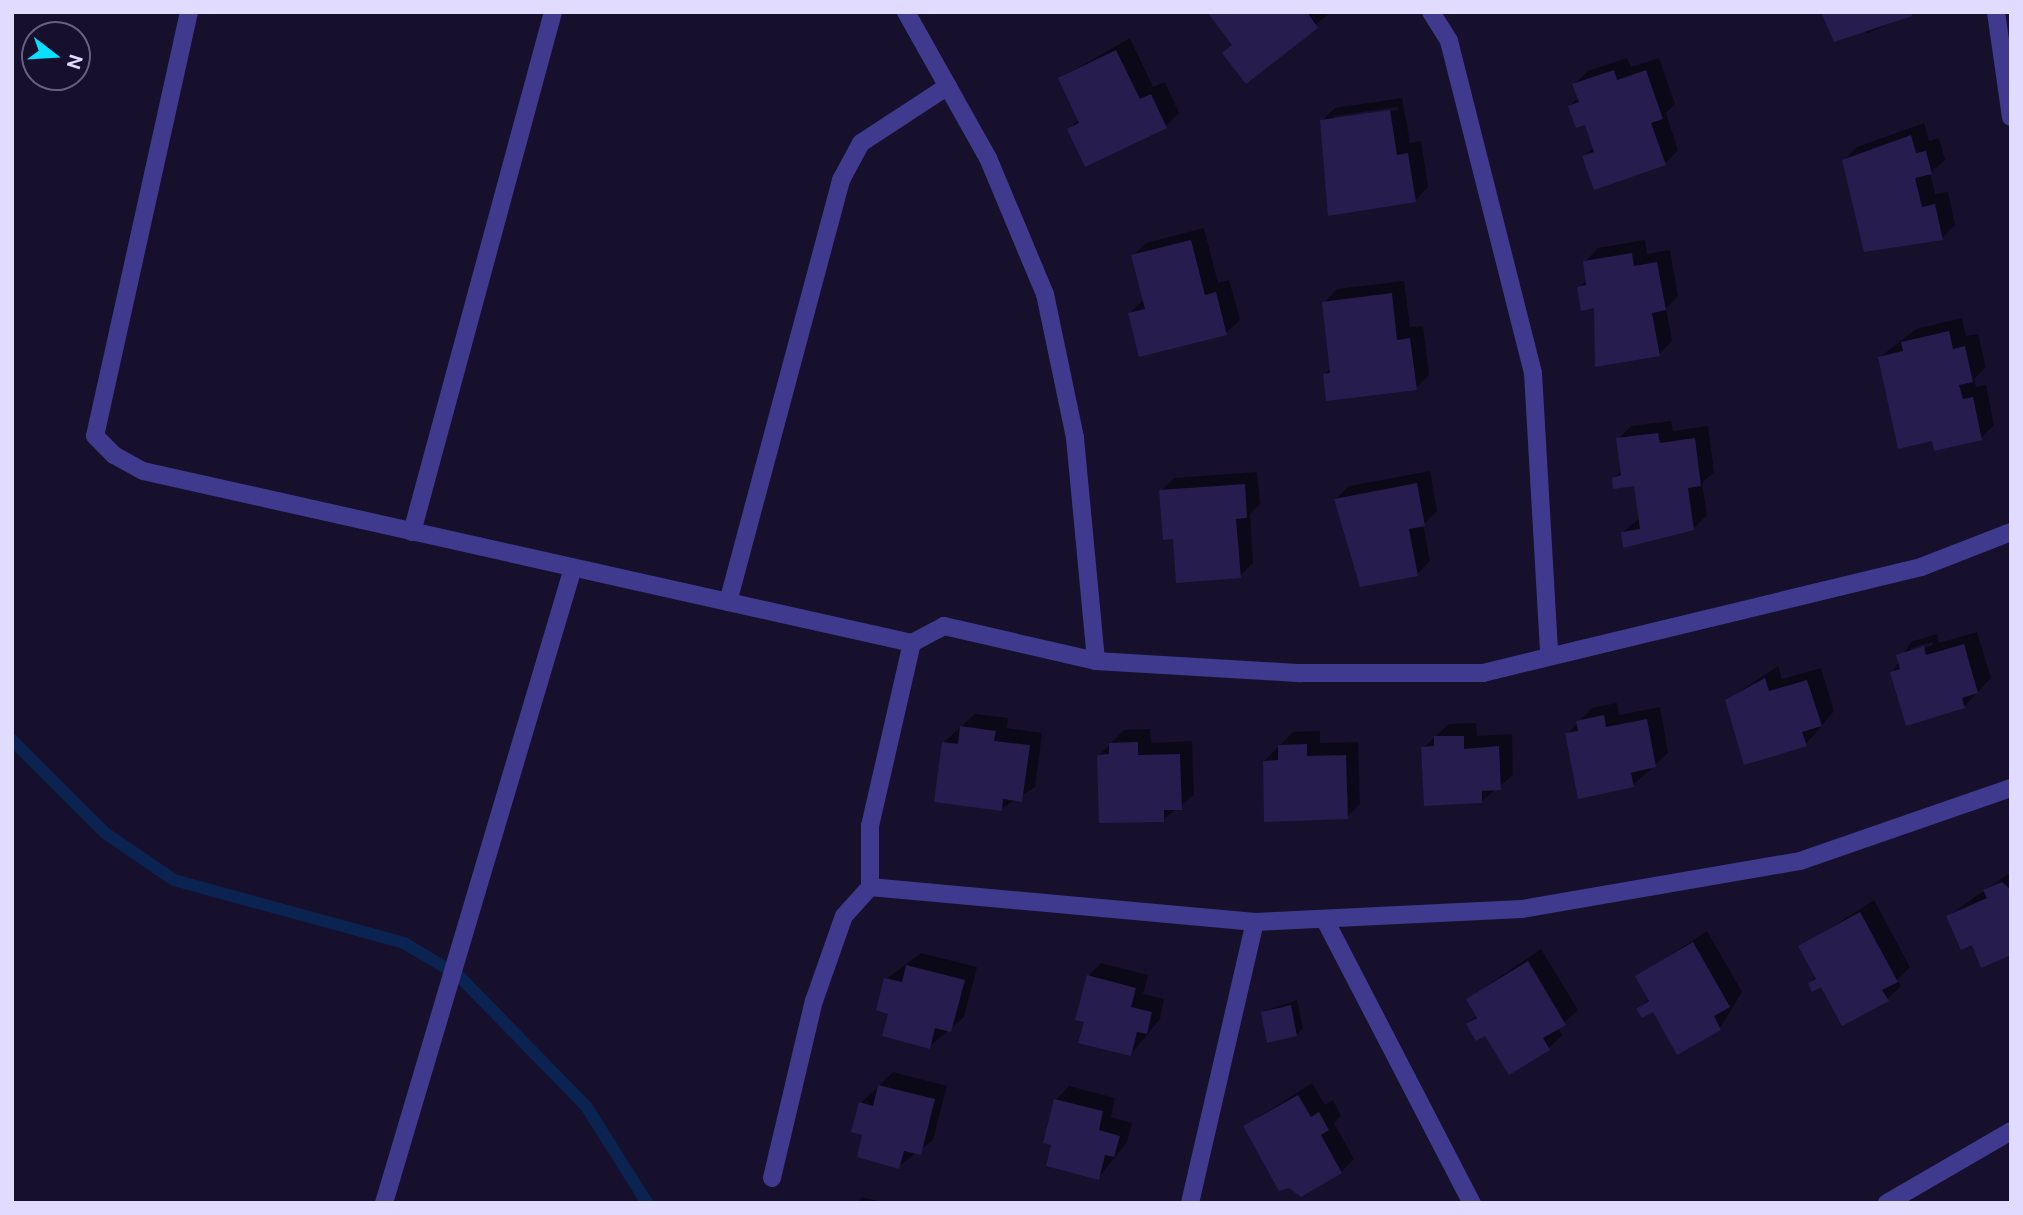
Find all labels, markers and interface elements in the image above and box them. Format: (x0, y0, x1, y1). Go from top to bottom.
north arrow (21, 21, 91, 91)
text: N (61, 51, 89, 72)

